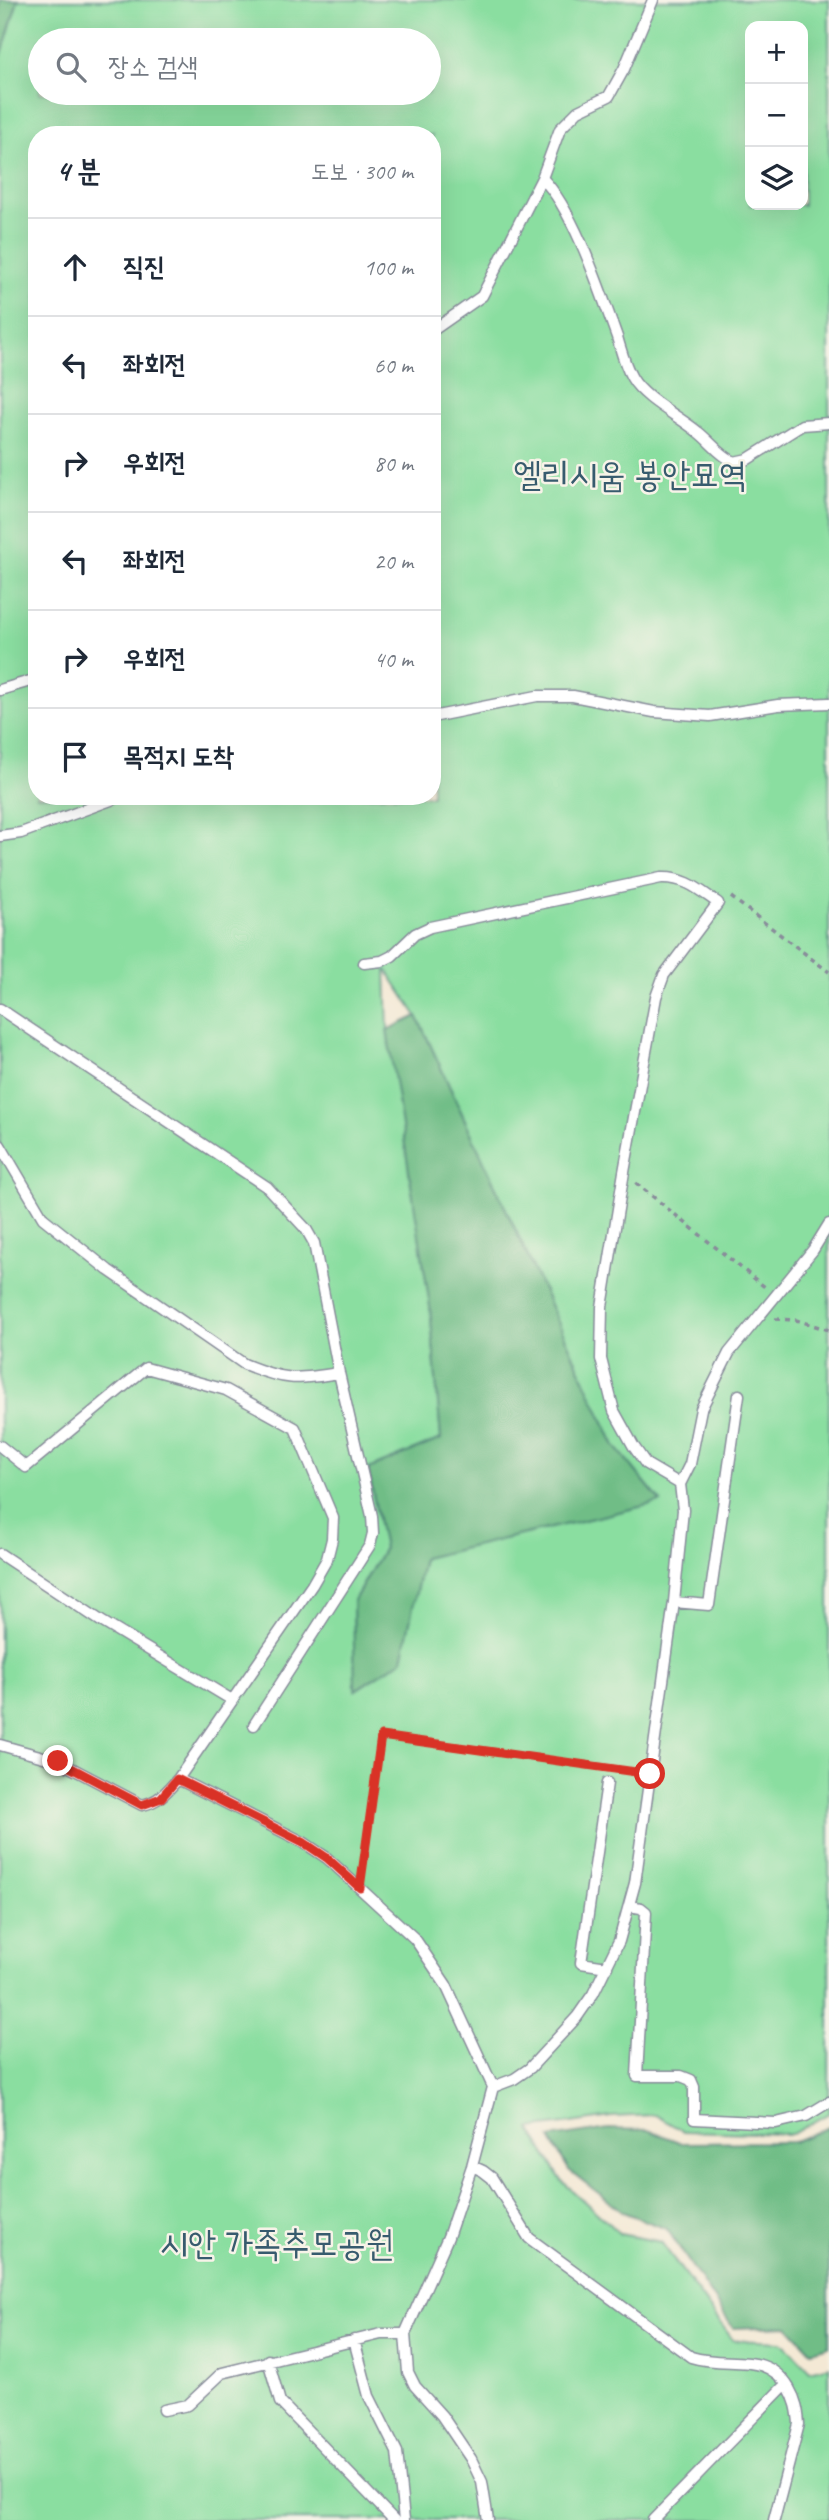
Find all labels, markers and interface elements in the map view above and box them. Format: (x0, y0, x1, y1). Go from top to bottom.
map controls (745, 21, 808, 210)
button: + (745, 21, 808, 84)
search box (28, 28, 441, 105)
icon: search (52, 48, 90, 86)
text: 장소 검색 (108, 50, 198, 83)
button: − (745, 84, 808, 147)
button: layers (745, 147, 808, 210)
text: 4 분 (56, 152, 101, 190)
text: 도보 · 300 m (311, 157, 413, 186)
icon: ahead (56, 248, 94, 286)
text: 직진 (123, 250, 165, 283)
text: 100 m (364, 253, 413, 282)
icon: left (56, 346, 94, 384)
text: 좌회전 (123, 348, 186, 381)
text: 60 m (374, 351, 413, 380)
icon: right (56, 444, 94, 482)
text: 우회전 (123, 446, 186, 479)
text: 80 m (374, 449, 413, 478)
park label: 엘리시움 봉안묘역 (513, 452, 747, 497)
icon: left (56, 542, 94, 580)
text: 좌회전 (123, 544, 186, 577)
text: 20 m (374, 547, 413, 576)
icon: right (56, 640, 94, 678)
text: 우회전 (123, 642, 186, 675)
text: 40 m (374, 645, 413, 674)
icon: arrive (56, 738, 94, 776)
text: 목적지 도착 (123, 740, 234, 773)
route end (42, 1745, 73, 1776)
route start (634, 1758, 665, 1789)
park label: 시안 가족추모공원 (160, 2221, 394, 2266)

